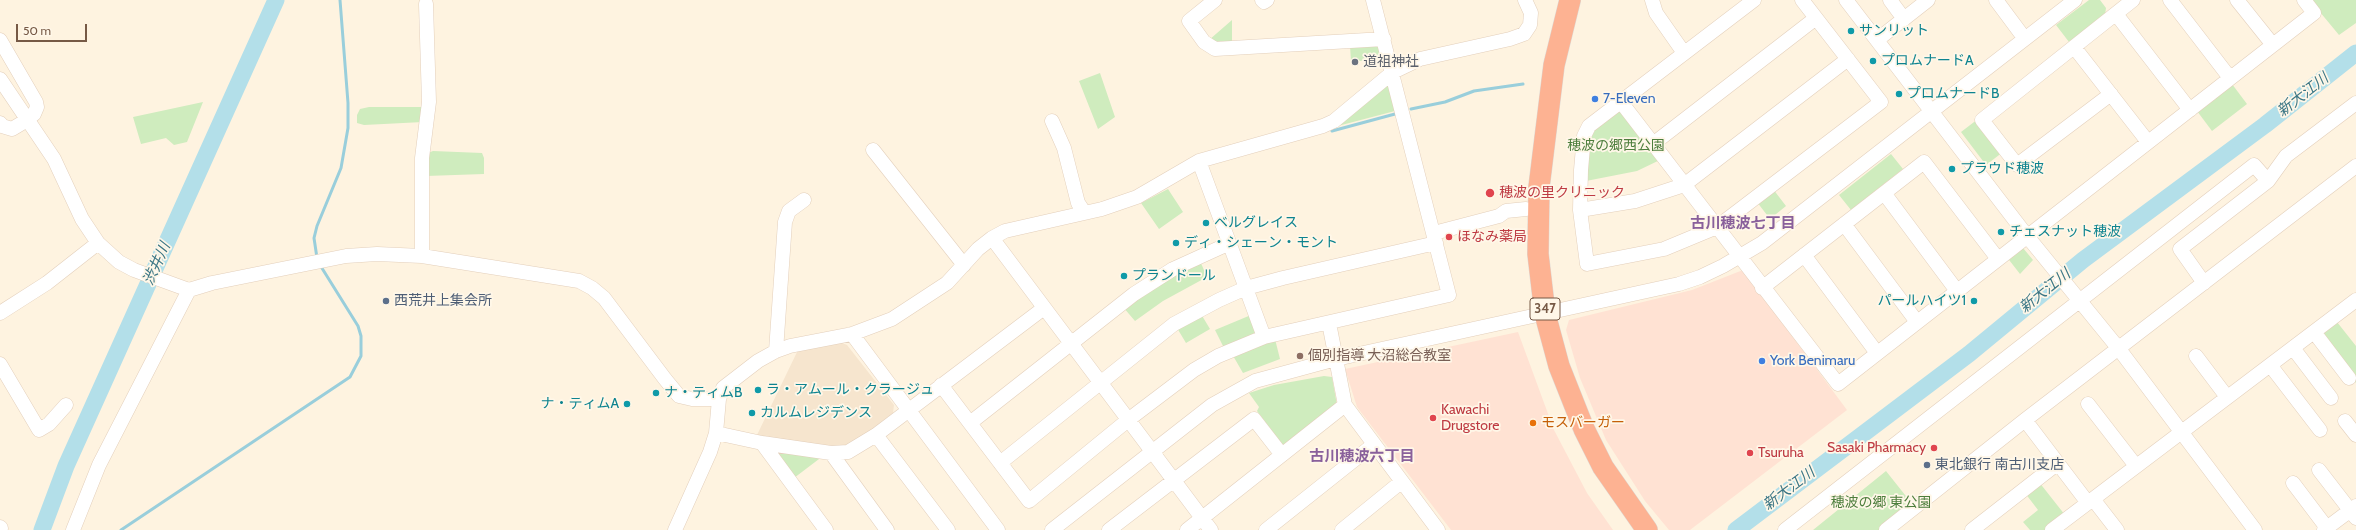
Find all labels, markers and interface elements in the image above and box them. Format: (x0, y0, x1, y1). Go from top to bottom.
scale bar (18, 16, 89, 42)
text: 50 m (23, 23, 51, 38)
place label: サンリット (1859, 23, 1929, 39)
marker: サンリット (1846, 26, 1856, 36)
place label: プロムナードA (1881, 53, 1974, 69)
place label: 道祖神社 (1363, 54, 1419, 70)
marker: プロムナードA (1868, 56, 1878, 66)
marker: 道祖神社 (1350, 57, 1360, 67)
water label: 新大江川 (2274, 69, 2332, 121)
place label: プロムナードB (1907, 86, 1999, 102)
marker: プロムナードB (1894, 89, 1904, 99)
place label: 7-Eleven (1603, 91, 1656, 107)
marker: 7-Eleven (1590, 94, 1600, 104)
park label: 穂波の郷西公園 (1567, 138, 1665, 154)
place label: プラウド穂波 (1960, 161, 2044, 177)
marker: プラウド穂波 (1947, 164, 1957, 174)
place label: 穂波の里クリニック (1499, 185, 1625, 201)
marker: 穂波の里クリニック (1484, 187, 1496, 199)
place label: ベルグレイス (1214, 215, 1298, 231)
district label: 古川穂波七丁目 (1691, 215, 1795, 233)
marker: ベルグレイス (1201, 218, 1211, 228)
place label: チェスナット穂波 (2009, 224, 2121, 240)
marker: チェスナット穂波 (1996, 227, 2006, 237)
place label: ほなみ薬局 (1457, 229, 1527, 245)
marker: ほなみ薬局 (1444, 232, 1454, 242)
place label: ディ・シェーン・モント (1184, 235, 1338, 251)
marker: ディ・シェーン・モント (1171, 238, 1181, 248)
water label: 渋井川 (140, 240, 174, 288)
water label: 新大江川 (2016, 265, 2074, 317)
place label: プランドール (1132, 268, 1216, 284)
marker: プランドール (1119, 271, 1129, 281)
place label: 西荒井上集会所 (394, 293, 492, 309)
place label: パールハイツ1 (1877, 293, 1966, 309)
marker: 西荒井上集会所 (381, 296, 391, 306)
marker: パールハイツ1 (1969, 296, 1979, 306)
road number: 347 (1530, 298, 1560, 320)
place label: 個別指導 大沼総合教室 (1308, 348, 1451, 364)
marker: 個別指導 大沼総合教室 (1295, 351, 1305, 361)
place label: York Benimaru (1770, 353, 1855, 369)
marker: York Benimaru (1757, 356, 1767, 366)
place label: ラ・アムール・クラージュ (766, 382, 934, 398)
place label: ナ・ティムB (664, 385, 742, 401)
marker: ラ・アムール・クラージュ (753, 385, 763, 395)
marker: ナ・ティムB (651, 388, 661, 398)
place label: ナ・ティムA (540, 396, 619, 412)
marker: ナ・ティムA (622, 399, 632, 409)
place label: Kawachi Drugstore (1441, 402, 1499, 434)
place label: カルムレジデンス (760, 405, 872, 421)
marker: カルムレジデンス (747, 408, 757, 418)
marker: Kawachi Drugstore (1428, 413, 1438, 423)
place label: モスバーガー (1541, 415, 1625, 431)
marker: モスバーガー (1528, 418, 1538, 428)
place label: Sasaki Pharmacy (1827, 440, 1926, 456)
marker: Sasaki Pharmacy (1929, 443, 1939, 453)
place label: Tsuruha (1758, 445, 1804, 461)
district label: 古川穂波六丁目 (1310, 448, 1414, 466)
marker: Tsuruha (1745, 448, 1755, 458)
place label: 東北銀行 南古川支店 (1935, 457, 2064, 473)
marker: 東北銀行 南古川支店 (1922, 460, 1932, 470)
water label: 新大江川 (1760, 464, 1818, 514)
park label: 穂波の郷 東公園 (1830, 495, 1932, 511)

